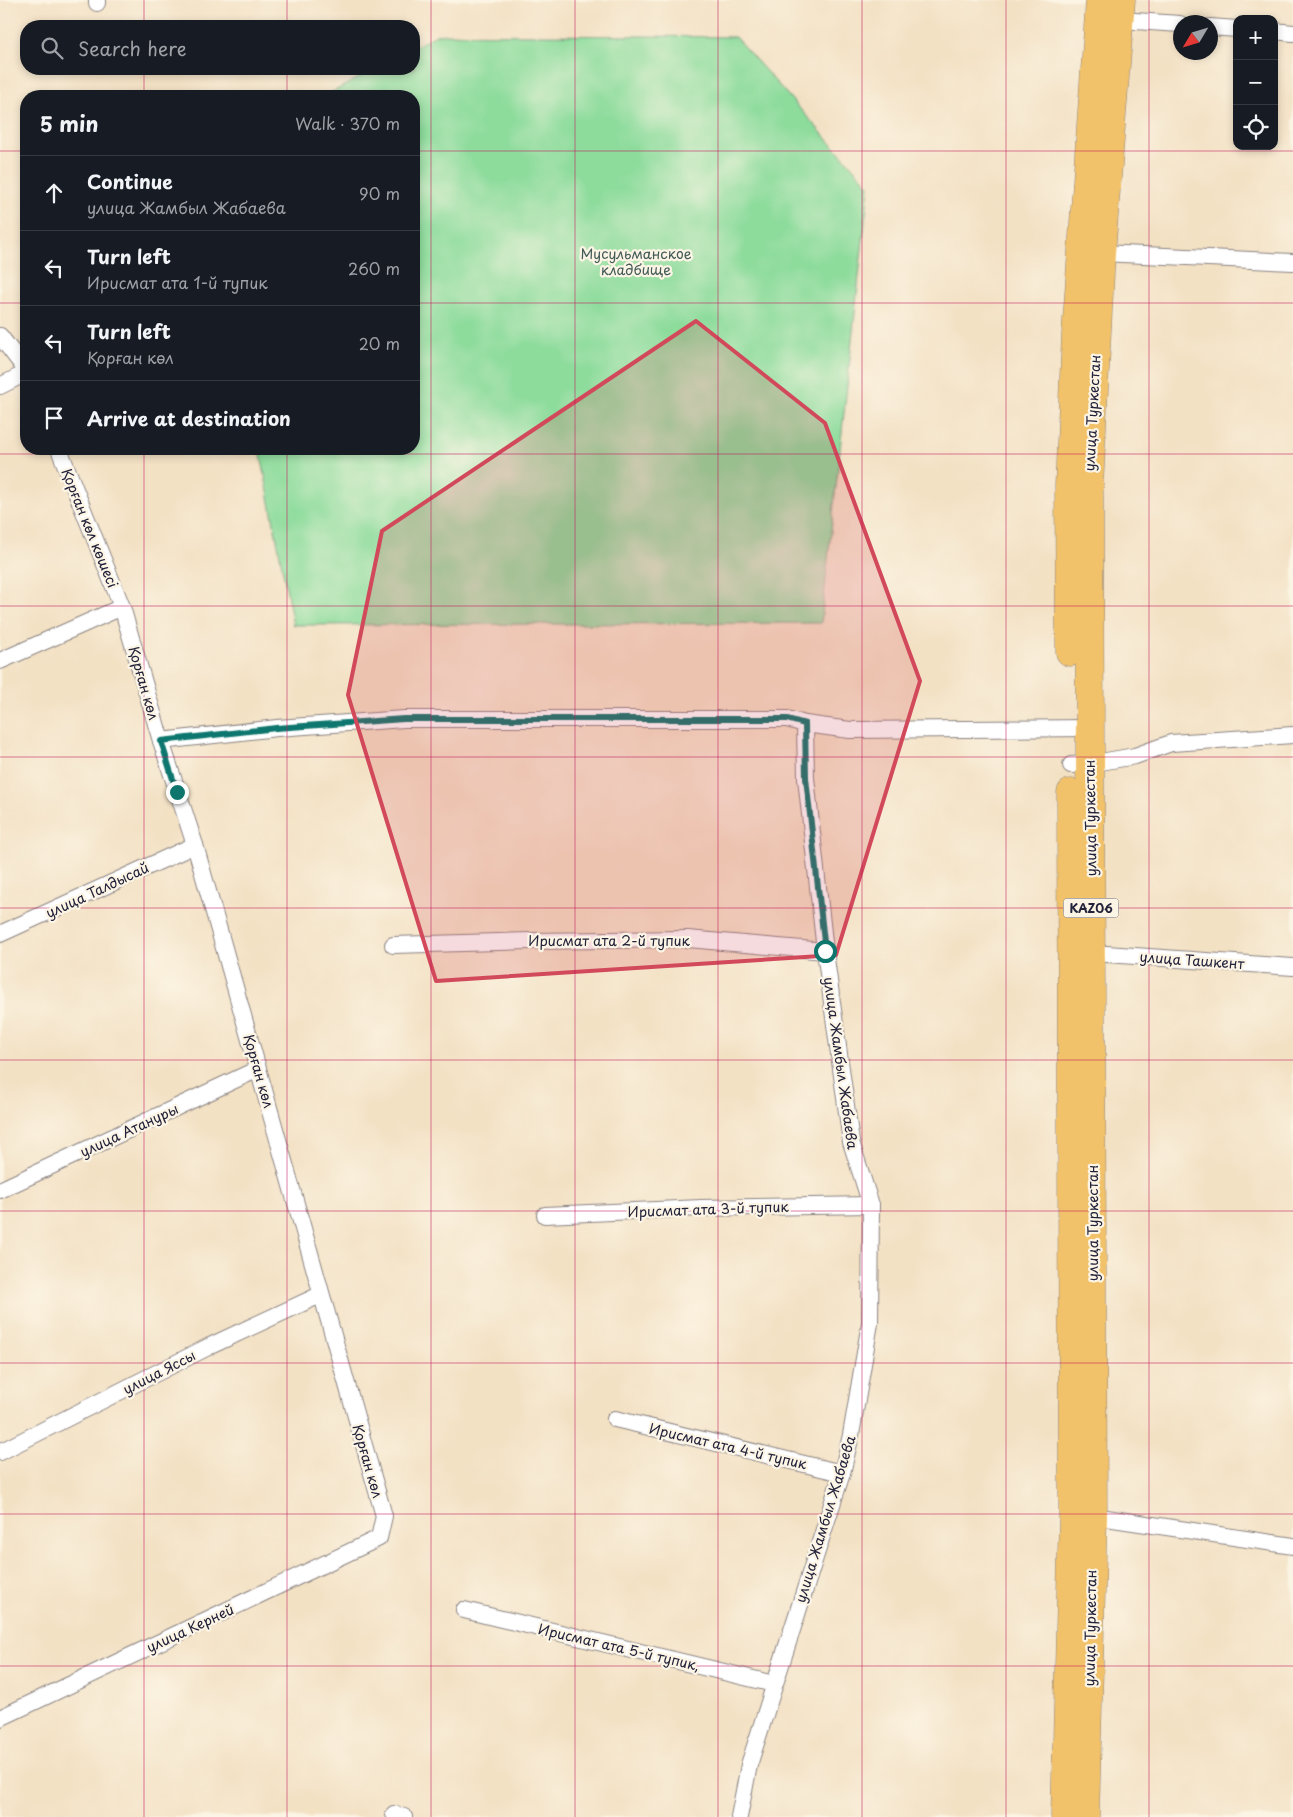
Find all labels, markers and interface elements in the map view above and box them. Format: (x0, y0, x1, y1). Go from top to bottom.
north arrow (1173, 15, 1218, 60)
map controls (1233, 15, 1278, 150)
button: + (1233, 15, 1278, 60)
search box (20, 20, 420, 75)
icon: search (38, 34, 66, 62)
text: Search here (78, 34, 187, 62)
button: − (1233, 60, 1278, 105)
button: locate (1233, 105, 1278, 150)
text: 5 min (40, 107, 98, 139)
text: Walk · 370 m (295, 111, 400, 135)
text: Continue (87, 167, 173, 195)
icon: ahead (40, 179, 68, 207)
text: 90 m (359, 181, 400, 205)
text: улица Жамбыл Жабаева (87, 195, 286, 219)
text: Turn left (87, 242, 171, 270)
park label: Мусульманское кладбище (580, 243, 692, 280)
icon: left (40, 254, 68, 282)
text: 260 m (348, 256, 400, 280)
text: Ирисмат ата 1-й тупик (87, 270, 268, 294)
text: Turn left (87, 317, 171, 345)
icon: left (40, 329, 68, 357)
text: 20 m (359, 331, 400, 355)
text: Қорған көл (87, 345, 174, 369)
street label: улица Туркестан (1078, 354, 1106, 472)
icon: arrive (40, 404, 68, 432)
text: Arrive at destination (87, 404, 291, 432)
street label: Қорған көл көшесі (56, 465, 124, 591)
street label: Қорған көл (123, 644, 165, 722)
street label: улица Туркестан (1078, 760, 1102, 876)
route end (166, 781, 189, 804)
street label: улица Талдысай (42, 857, 152, 923)
road number: KАZ06 (1064, 898, 1118, 918)
street label: Ирисмат ата 2-й тупик (528, 930, 691, 951)
route start (814, 940, 837, 963)
street label: улица Ташкент (1139, 946, 1245, 974)
street label: улица Жамбыл Жабаева (819, 975, 864, 1151)
street label: Қорған көл (238, 1032, 280, 1110)
street label: улица Атануры (76, 1098, 182, 1162)
street label: улица Туркестан (1082, 1165, 1103, 1281)
street label: Ирисмат ата 3-й тупик (627, 1196, 790, 1222)
street label: улица Яссы (119, 1345, 199, 1399)
street label: Ирисмат ата 4-й тупик (647, 1418, 810, 1475)
street label: Қорған көл (347, 1422, 389, 1500)
street label: улица Жамбыл Жабаева (790, 1433, 861, 1605)
street label: улица Туркестан (1078, 1570, 1102, 1686)
street label: улица Керней (143, 1598, 237, 1658)
street label: Ирисмат ата 5-й тупик, (536, 1618, 702, 1676)

